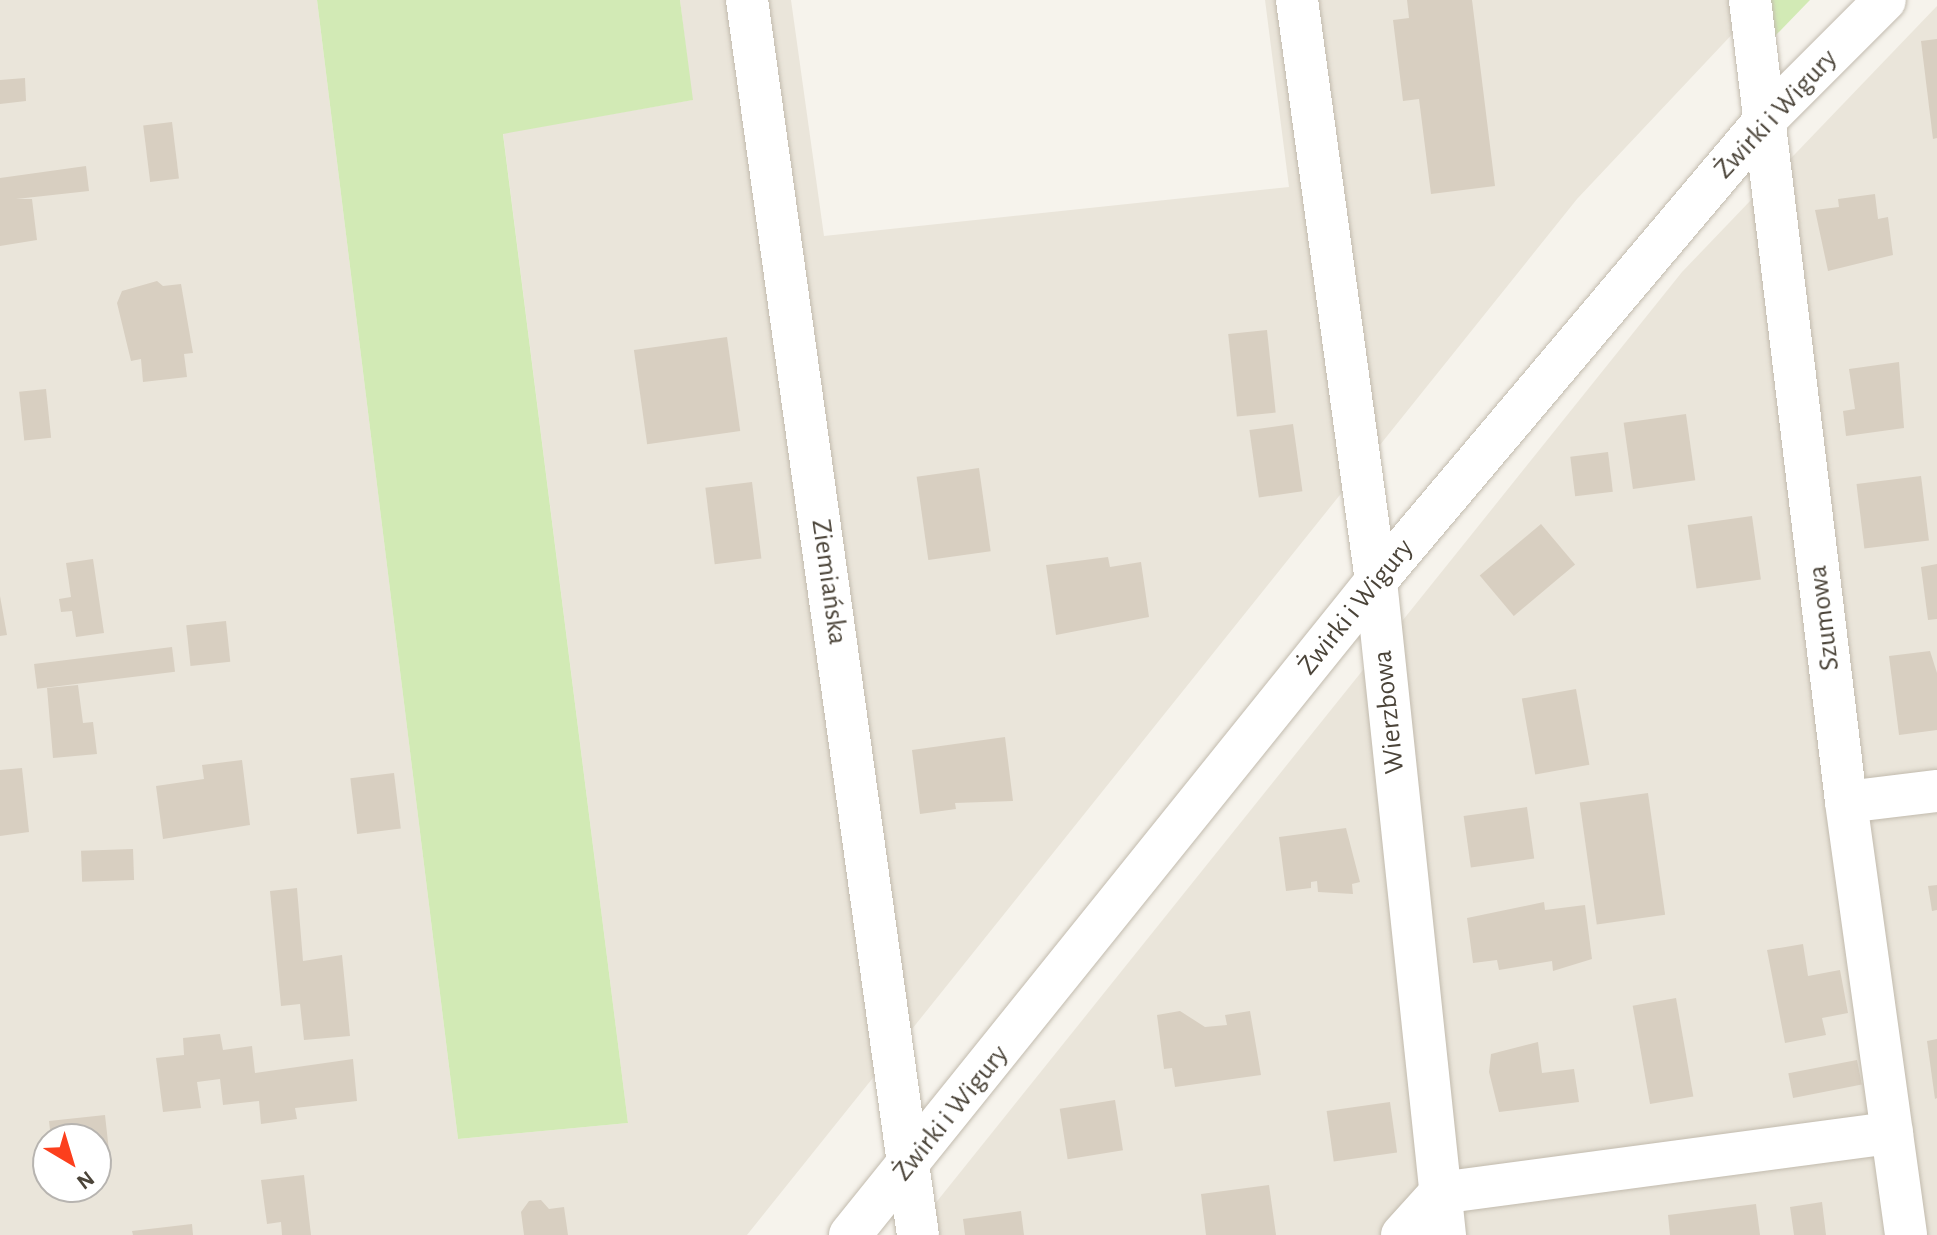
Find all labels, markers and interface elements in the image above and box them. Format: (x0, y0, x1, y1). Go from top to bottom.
street label: Żwirki i Wigury (1707, 42, 1845, 186)
street label: Ziemiańska (804, 517, 854, 647)
street label: Żwirki i Wigury (1291, 532, 1421, 682)
street label: Szumowa (1801, 563, 1847, 673)
street label: Wierzbowa (1366, 648, 1412, 776)
street label: Żwirki i Wigury (886, 1038, 1016, 1188)
north arrow (32, 1123, 112, 1203)
text: N (73, 1167, 98, 1194)

